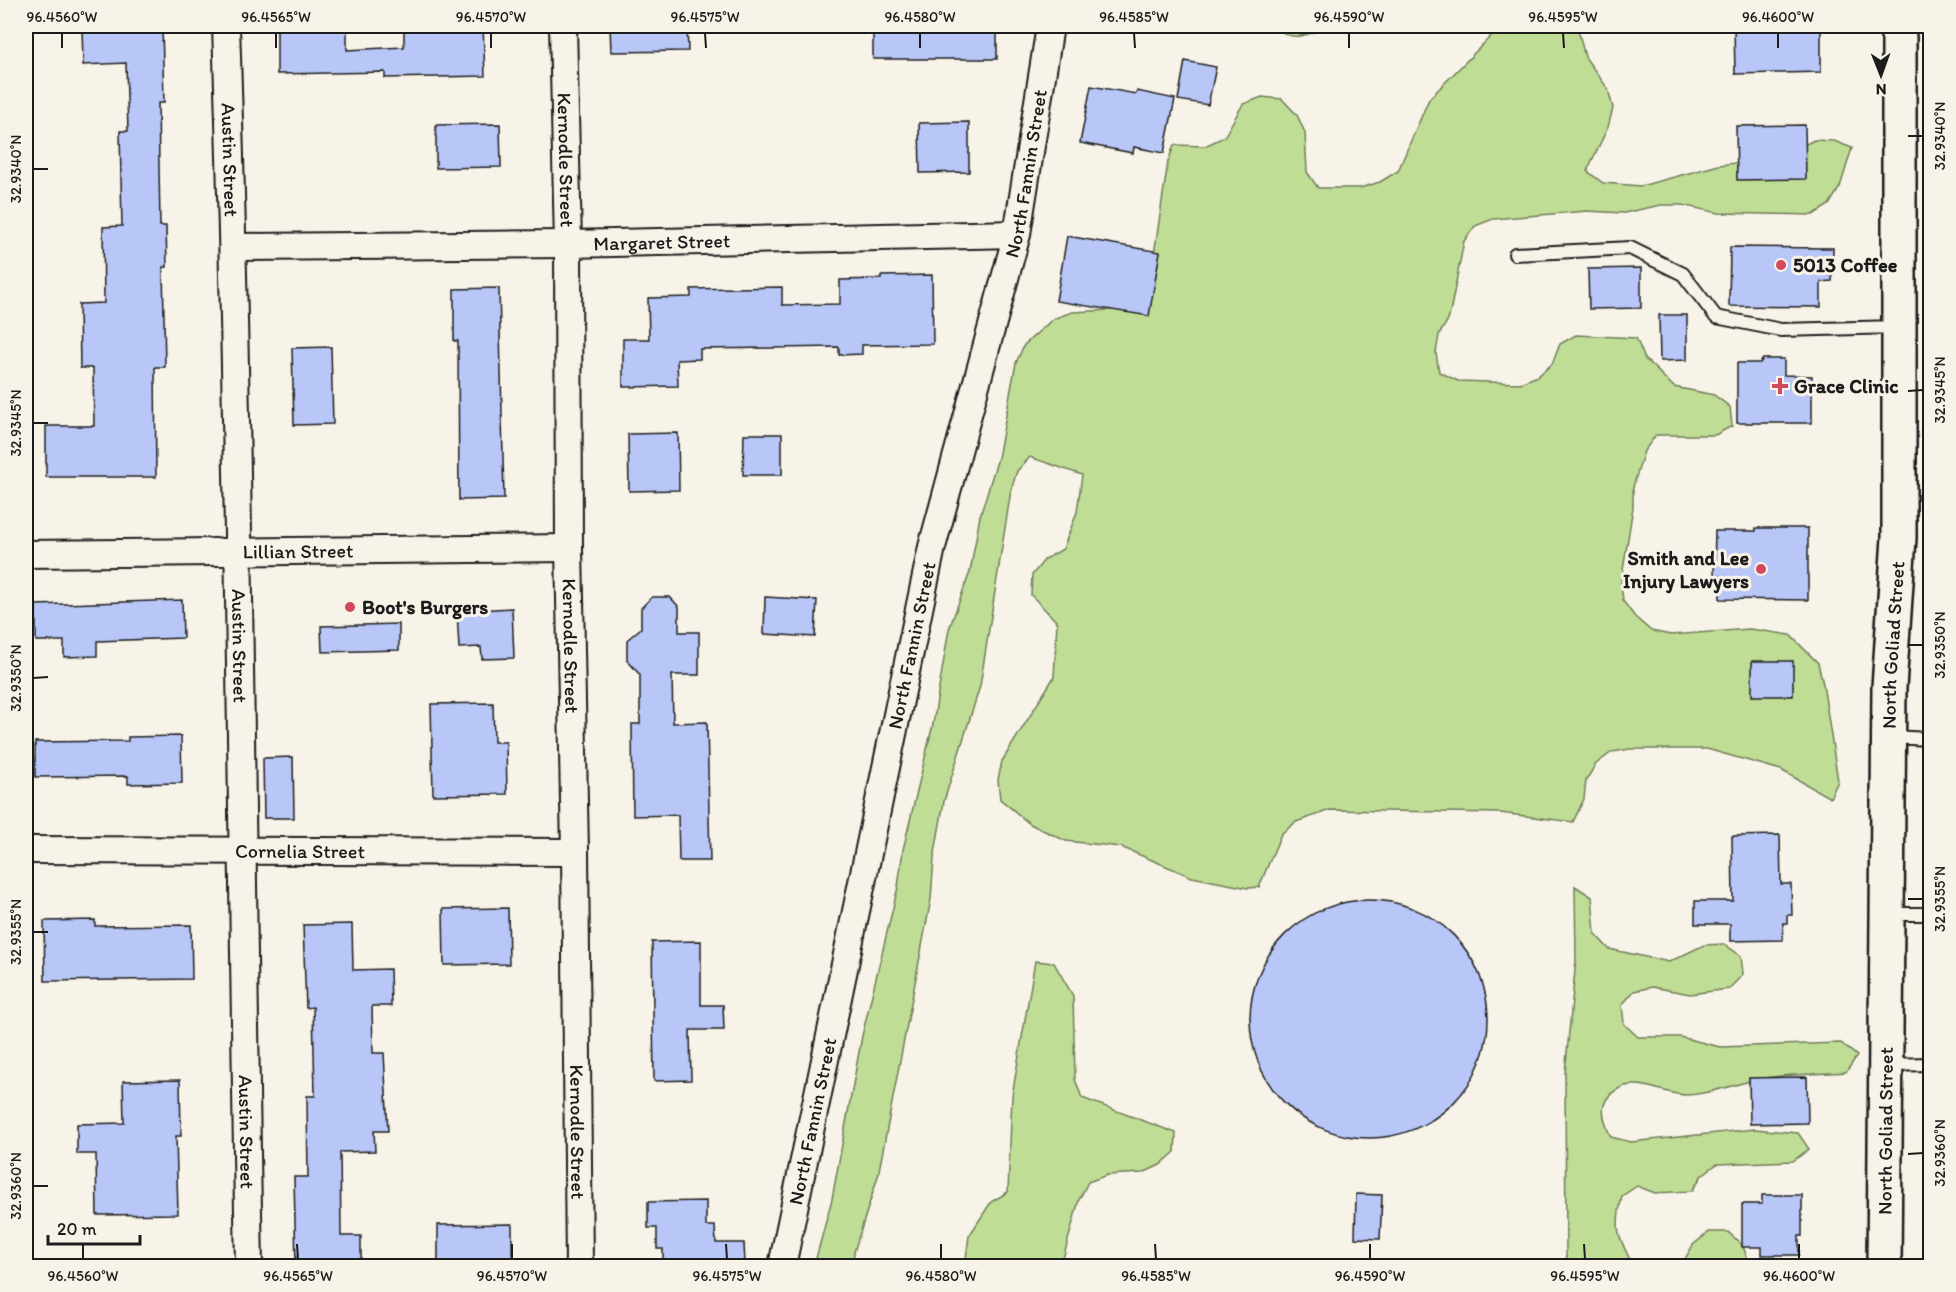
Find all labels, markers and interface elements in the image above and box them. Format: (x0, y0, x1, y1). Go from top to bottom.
text: 96.4560°W (27, 8, 98, 26)
text: 96.4565°W (241, 8, 311, 26)
text: 96.4570°W (456, 8, 526, 26)
text: 96.4575°W (671, 8, 740, 26)
text: 96.4580°W (884, 8, 956, 26)
text: 96.4585°W (1099, 8, 1169, 26)
text: 96.4590°W (1314, 8, 1385, 26)
text: 96.4595°W (1528, 8, 1598, 26)
text: 96.4600°W (1742, 8, 1814, 26)
north arrow (1851, 45, 1911, 105)
text: N (1876, 80, 1887, 99)
street label: North Fannin Street (999, 88, 1052, 260)
street label: Kernodle Street (553, 92, 580, 228)
text: 32.9340°N (1931, 102, 1949, 170)
street label: Austin Street (216, 103, 244, 217)
text: 32.9340°N (7, 135, 25, 203)
street label: Margaret Street (593, 228, 731, 255)
place label: 5013 Coffee (1793, 253, 1898, 277)
marker: 5013 Coffee (1774, 258, 1788, 272)
text: 32.9345°N (1931, 356, 1949, 424)
place label: Grace Clinic (1794, 374, 1898, 398)
marker: Grace Clinic (1771, 377, 1789, 395)
text: 32.9345°N (7, 389, 25, 457)
street label: Lillian Street (242, 538, 354, 564)
place label: Smith and Lee Injury Lawyers (1623, 546, 1749, 594)
street label: North Fannin Street (882, 560, 941, 731)
street label: North Goliad Street (1877, 560, 1909, 729)
marker: Smith and Lee Injury Lawyers (1754, 562, 1768, 576)
street label: Kernodle Street (558, 578, 584, 714)
street label: Austin Street (227, 589, 253, 703)
place label: Boot's Burgers (362, 595, 488, 620)
marker: Boot's Burgers (343, 600, 357, 614)
text: 32.9350°N (1931, 611, 1949, 679)
text: 32.9350°N (7, 644, 25, 712)
street label: Cornelia Street (235, 839, 365, 863)
text: 32.9355°N (1931, 866, 1949, 932)
text: 32.9355°N (7, 899, 25, 965)
street label: North Fannin Street (783, 1035, 841, 1207)
street label: North Goliad Street (1872, 1046, 1898, 1215)
street label: Kernodle Street (565, 1064, 590, 1199)
street label: Austin Street (234, 1075, 260, 1189)
text: 32.9360°N (1931, 1119, 1949, 1187)
text: 32.9360°N (7, 1152, 25, 1220)
scale bar (48, 1208, 140, 1246)
text: 20 m (57, 1218, 97, 1240)
text: 96.4560°W (48, 1267, 119, 1285)
text: 96.4565°W (263, 1267, 333, 1285)
text: 96.4570°W (477, 1267, 547, 1285)
text: 96.4575°W (693, 1267, 762, 1285)
text: 96.4580°W (905, 1267, 977, 1285)
text: 96.4585°W (1121, 1267, 1191, 1285)
text: 96.4590°W (1335, 1267, 1406, 1285)
text: 96.4595°W (1550, 1267, 1620, 1285)
text: 96.4600°W (1763, 1267, 1835, 1285)

